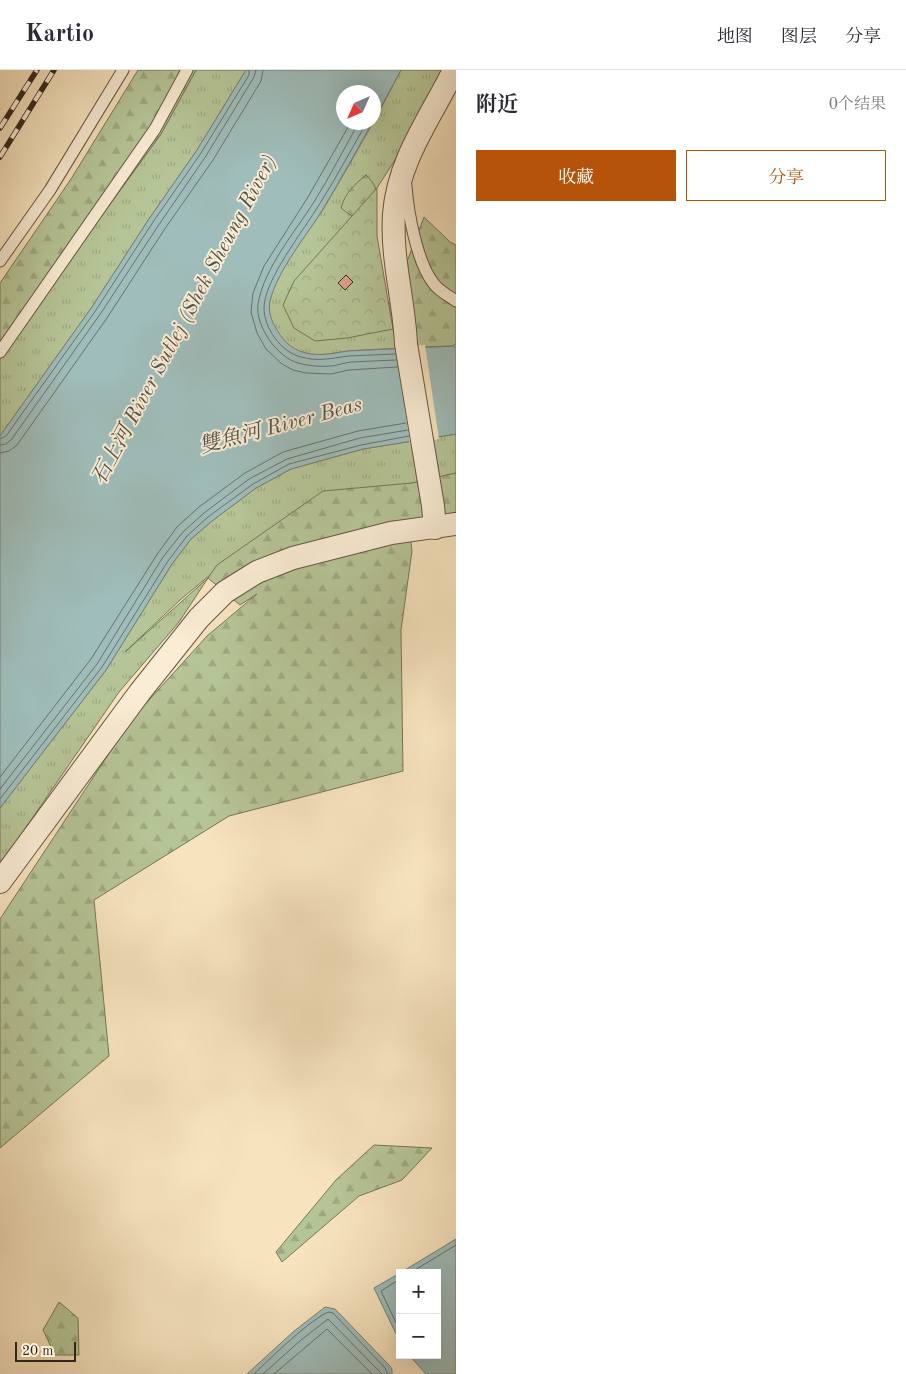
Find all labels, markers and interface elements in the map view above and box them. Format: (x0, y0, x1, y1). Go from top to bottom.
text: Kartio (25, 23, 94, 47)
text: 地图 (717, 28, 753, 46)
text: 图层 (781, 28, 817, 46)
text: 分享 (845, 28, 881, 46)
north arrow (336, 85, 381, 130)
text: 附近 (476, 95, 518, 116)
text: 0个结果 (829, 97, 886, 113)
button: 收藏 (476, 150, 676, 201)
button: 分享 (686, 150, 886, 201)
water label: 石上河 River Sutlej (Shek Sheung River) (87, 151, 281, 488)
water label: 雙魚河 River Beas (197, 392, 365, 458)
map controls (396, 1269, 441, 1359)
button: + (396, 1269, 441, 1314)
button: − (396, 1314, 441, 1359)
scale bar (15, 1339, 76, 1362)
text: 20 m (22, 1344, 53, 1358)

